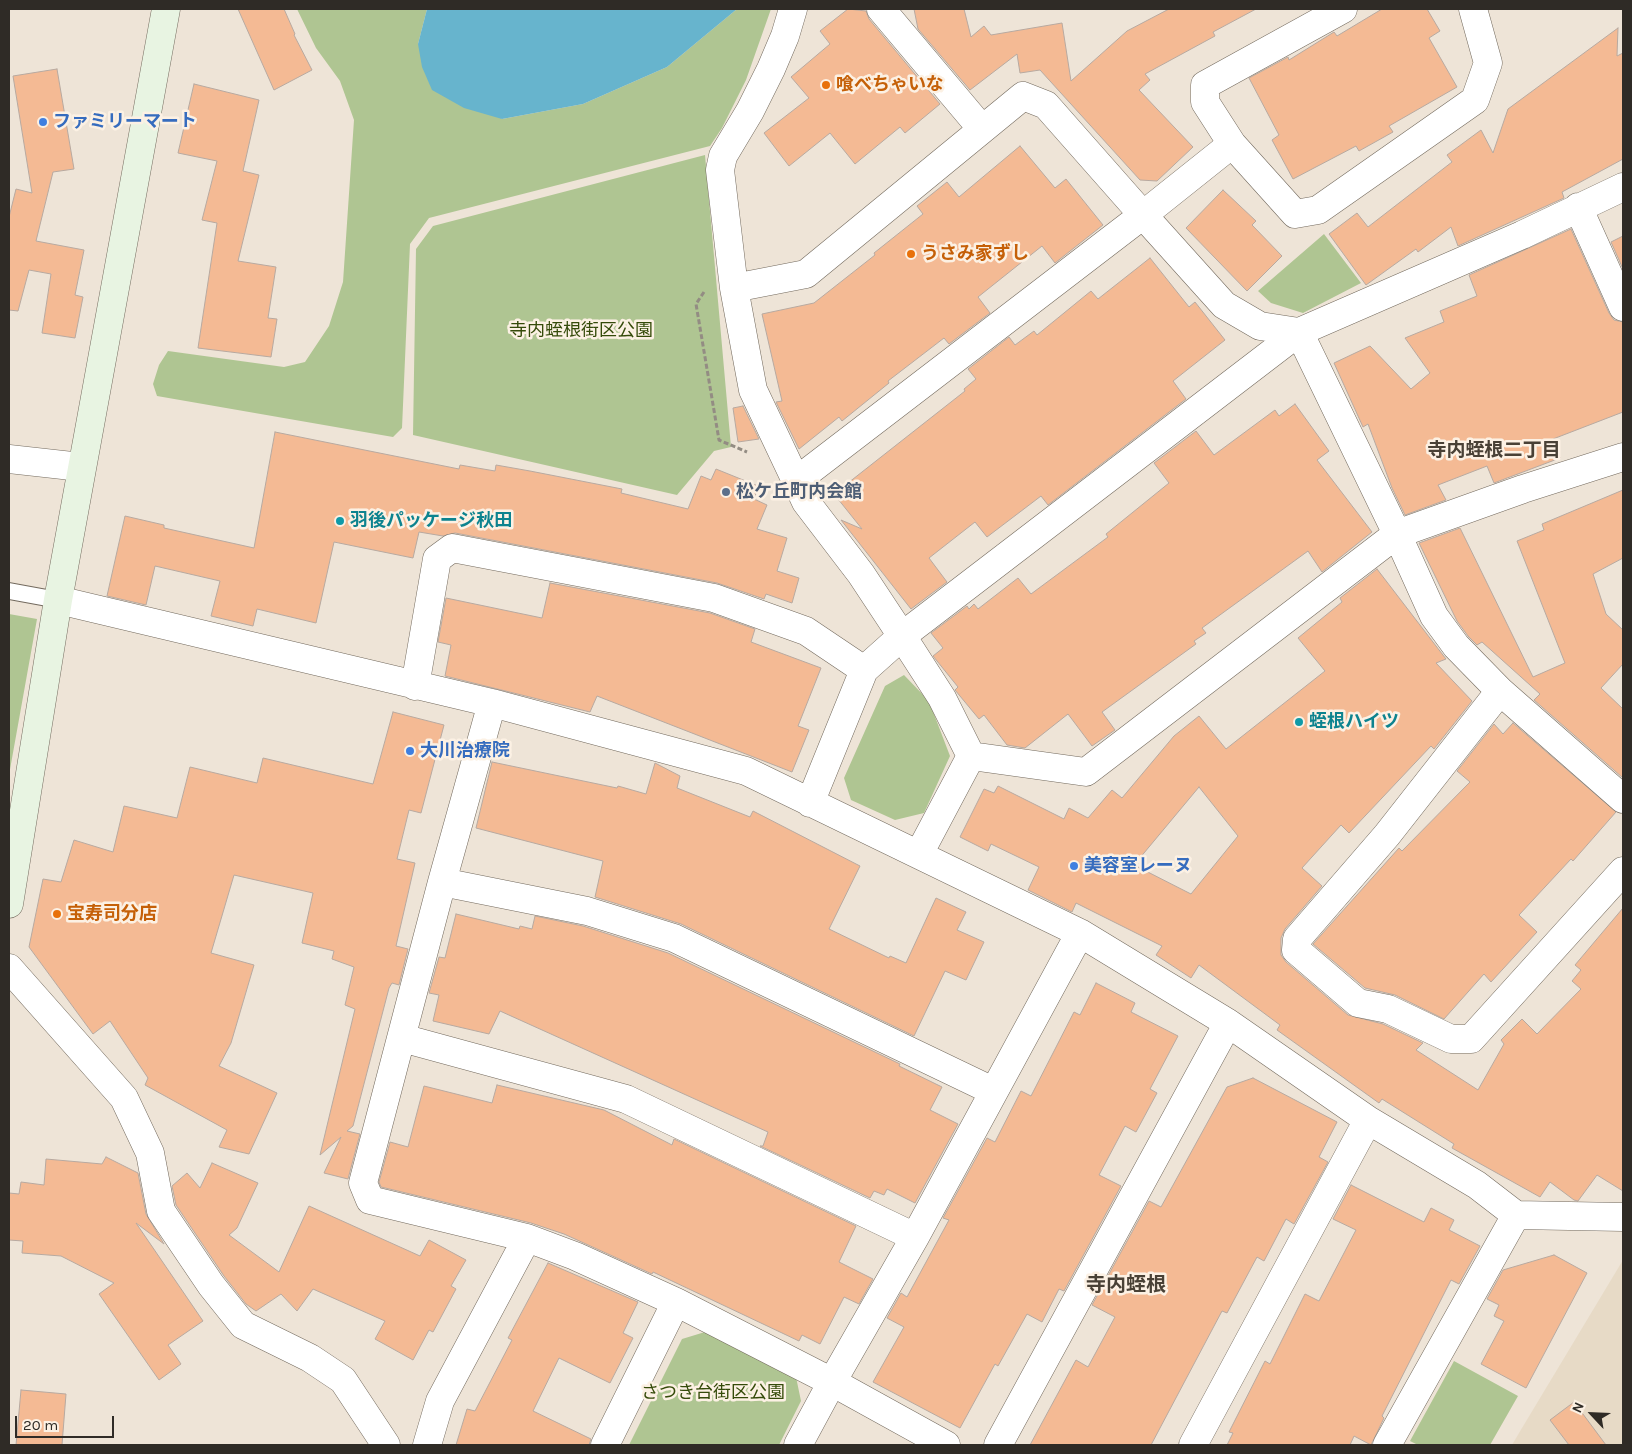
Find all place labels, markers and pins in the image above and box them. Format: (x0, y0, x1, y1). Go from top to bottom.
place label: 喰べちゃいな (836, 74, 944, 96)
marker: 喰べちゃいな (820, 79, 832, 91)
place label: ファミリーマート (53, 111, 197, 133)
marker: ファミリーマート (37, 116, 49, 128)
place label: うさみ家ずし (921, 243, 1029, 265)
marker: うさみ家ずし (905, 248, 917, 260)
place label: 松ケ丘町内会館 (736, 481, 862, 503)
marker: 松ケ丘町内会館 (720, 486, 732, 498)
place label: 羽後パッケージ秋田 (350, 510, 512, 532)
marker: 羽後パッケージ秋田 (334, 515, 346, 527)
place label: 蛭根ハイツ (1309, 711, 1399, 733)
marker: 蛭根ハイツ (1293, 716, 1305, 728)
place label: 大川治療院 (420, 740, 510, 762)
marker: 大川治療院 (404, 745, 416, 757)
place label: 美容室レーヌ (1084, 855, 1192, 877)
marker: 美容室レーヌ (1068, 860, 1080, 872)
place label: 宝寿司分店 (67, 903, 157, 925)
marker: 宝寿司分店 (51, 908, 63, 920)

